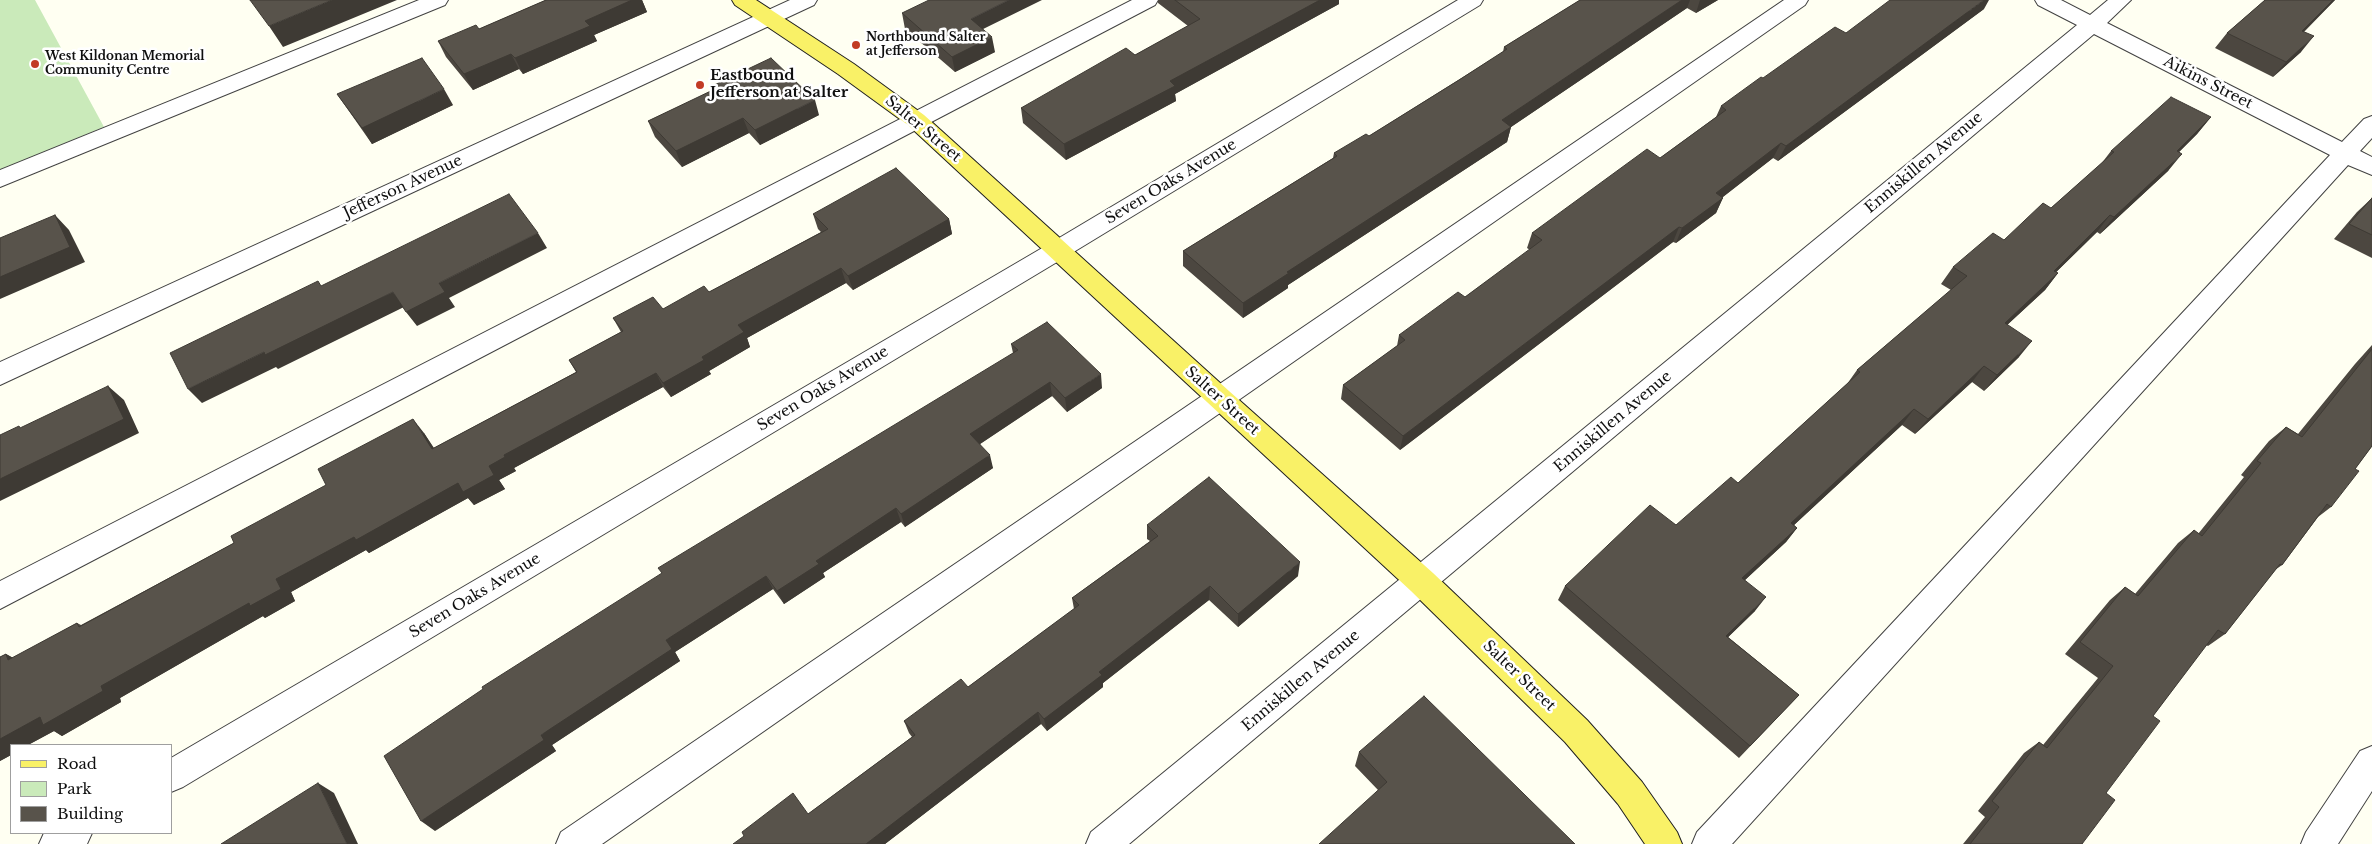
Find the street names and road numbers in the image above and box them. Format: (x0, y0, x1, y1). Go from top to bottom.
street label: Aikins Street (2160, 53, 2256, 113)
street label: Salter Street (881, 92, 965, 166)
street label: Enniskillen Avenue (1862, 109, 1986, 217)
street label: Seven Oaks Avenue (1102, 136, 1240, 228)
street label: Jefferson Avenue (341, 152, 465, 222)
street label: Seven Oaks Avenue (754, 343, 892, 435)
street label: Salter Street (1181, 363, 1263, 439)
street label: Enniskillen Avenue (1551, 368, 1675, 476)
street label: Seven Oaks Avenue (406, 550, 544, 642)
street label: Enniskillen Avenue (1239, 627, 1363, 735)
street label: Salter Street (1479, 637, 1559, 715)

